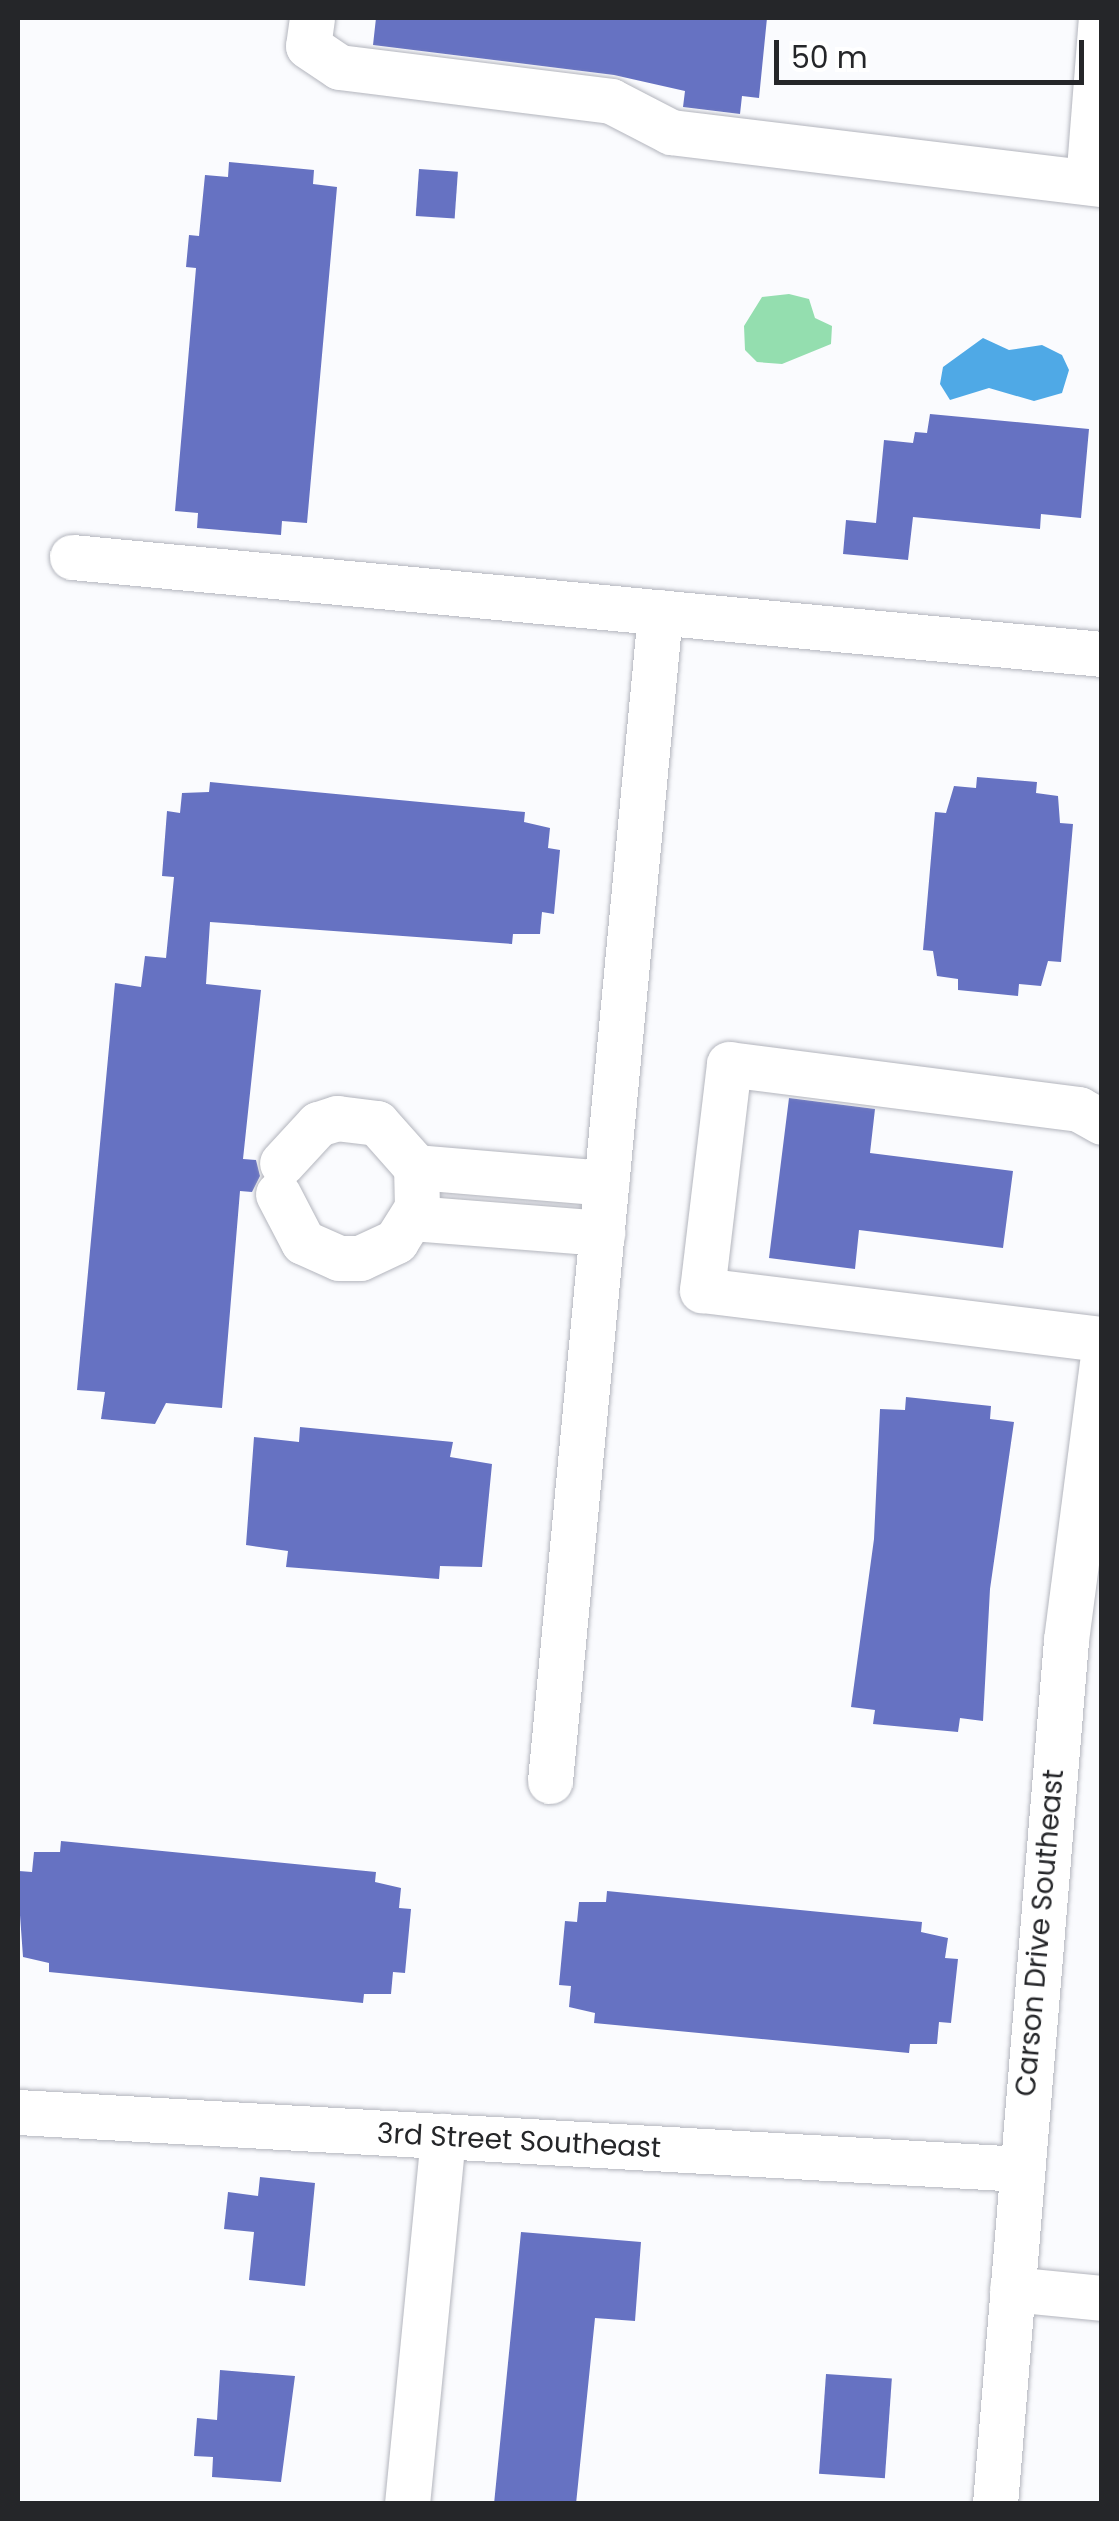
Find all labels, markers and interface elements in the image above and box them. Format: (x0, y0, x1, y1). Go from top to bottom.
scale bar (779, 20, 1089, 82)
text: 50 m (791, 36, 868, 79)
street label: Carson Drive Southeast (1009, 1768, 1071, 2098)
street label: 3rd Street Southeast (376, 2117, 662, 2165)

